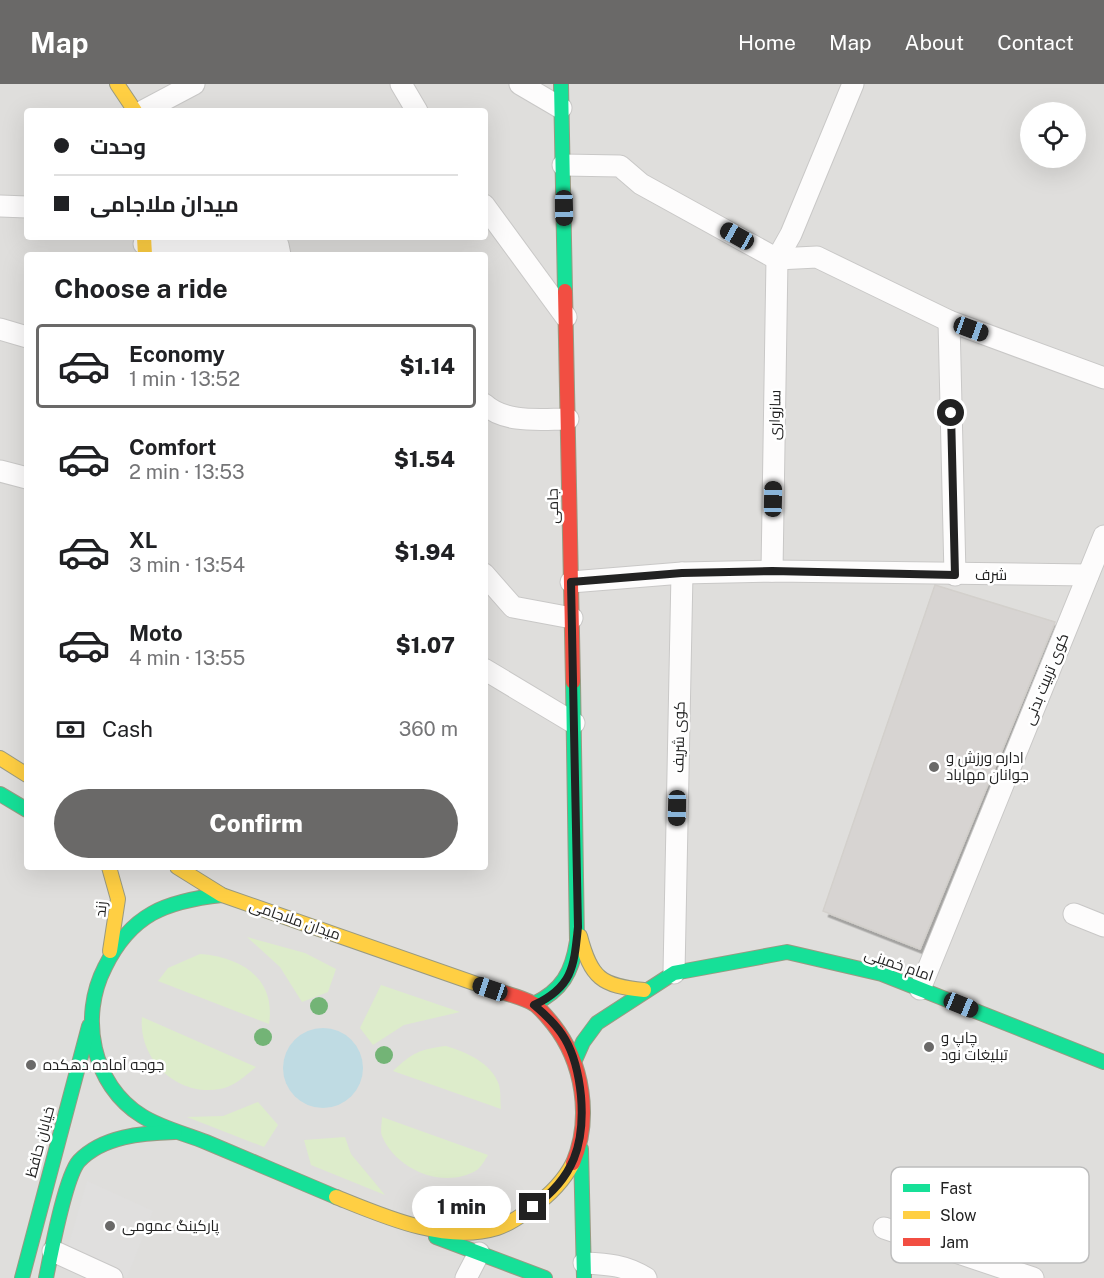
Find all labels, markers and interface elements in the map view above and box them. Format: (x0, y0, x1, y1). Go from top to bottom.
text: Map (30, 26, 89, 59)
text: Home (738, 30, 796, 55)
text: Map (829, 30, 872, 55)
text: About (905, 30, 964, 55)
text: Contact (997, 30, 1074, 55)
map controls (1020, 102, 1086, 168)
button: locate (1020, 102, 1086, 168)
text: وحدت (90, 133, 146, 159)
car (555, 190, 573, 226)
text: میدان ملاجامی (90, 191, 239, 217)
car (717, 219, 757, 253)
text: Choose a ride (54, 272, 228, 304)
car (951, 314, 991, 344)
icon: car (57, 339, 111, 393)
text: Economy (129, 341, 225, 367)
text: $1.14 (399, 353, 455, 379)
text: 1 min · 13:52 (129, 367, 240, 391)
street label: سازواری (766, 390, 785, 440)
route start (937, 399, 964, 426)
icon: car (57, 432, 111, 486)
text: Comfort (129, 434, 216, 460)
text: $1.54 (394, 446, 455, 472)
text: 2 min · 13:53 (129, 460, 245, 484)
car (764, 481, 782, 517)
street label: جامی (544, 488, 563, 524)
icon: car (57, 525, 111, 579)
text: XL (129, 527, 157, 553)
text: $1.94 (394, 539, 455, 565)
text: 3 min · 13:54 (129, 553, 245, 577)
street label: شرف (975, 566, 1007, 584)
icon: car (57, 618, 111, 672)
text: Moto (129, 620, 183, 646)
street label: کوی تربیت بدنی (1019, 631, 1073, 728)
text: $1.07 (396, 632, 455, 658)
text: 4 min · 13:55 (129, 646, 245, 670)
street label: کوی شریف (669, 701, 690, 773)
icon: cash (54, 713, 87, 746)
text: Cash (102, 716, 153, 742)
text: 360 m (399, 717, 458, 741)
place label: اداره ورزش و جوانان مهاباد (946, 749, 1029, 785)
marker: اداره ورزش و جوانان مهاباد (927, 760, 941, 774)
button: Confirm (54, 789, 458, 858)
car (668, 790, 686, 826)
street label: میدان ملاجامی (247, 896, 343, 945)
street label: زند (91, 900, 111, 918)
street label: امام خمینی (862, 945, 936, 986)
car (470, 975, 510, 1003)
car (941, 990, 981, 1020)
place label: چاپ و تبلیغات نود (941, 1029, 1008, 1064)
marker: چاپ و تبلیغات نود (922, 1040, 936, 1054)
place label: جوجه آماده دهکده (43, 1056, 164, 1074)
marker: جوجه آماده دهکده (24, 1058, 38, 1072)
street label: خیابان حافظ (22, 1104, 59, 1180)
legend (891, 1167, 1089, 1263)
text: Fast (940, 1179, 972, 1198)
callout: 1 min (413, 1186, 512, 1228)
route end (519, 1193, 546, 1220)
text: 1 min (437, 1195, 486, 1219)
text: Slow (940, 1206, 977, 1225)
place label: پارکینگ عمومی (122, 1217, 219, 1236)
marker: پارکینگ عمومی (103, 1219, 117, 1233)
text: Jam (940, 1233, 969, 1252)

